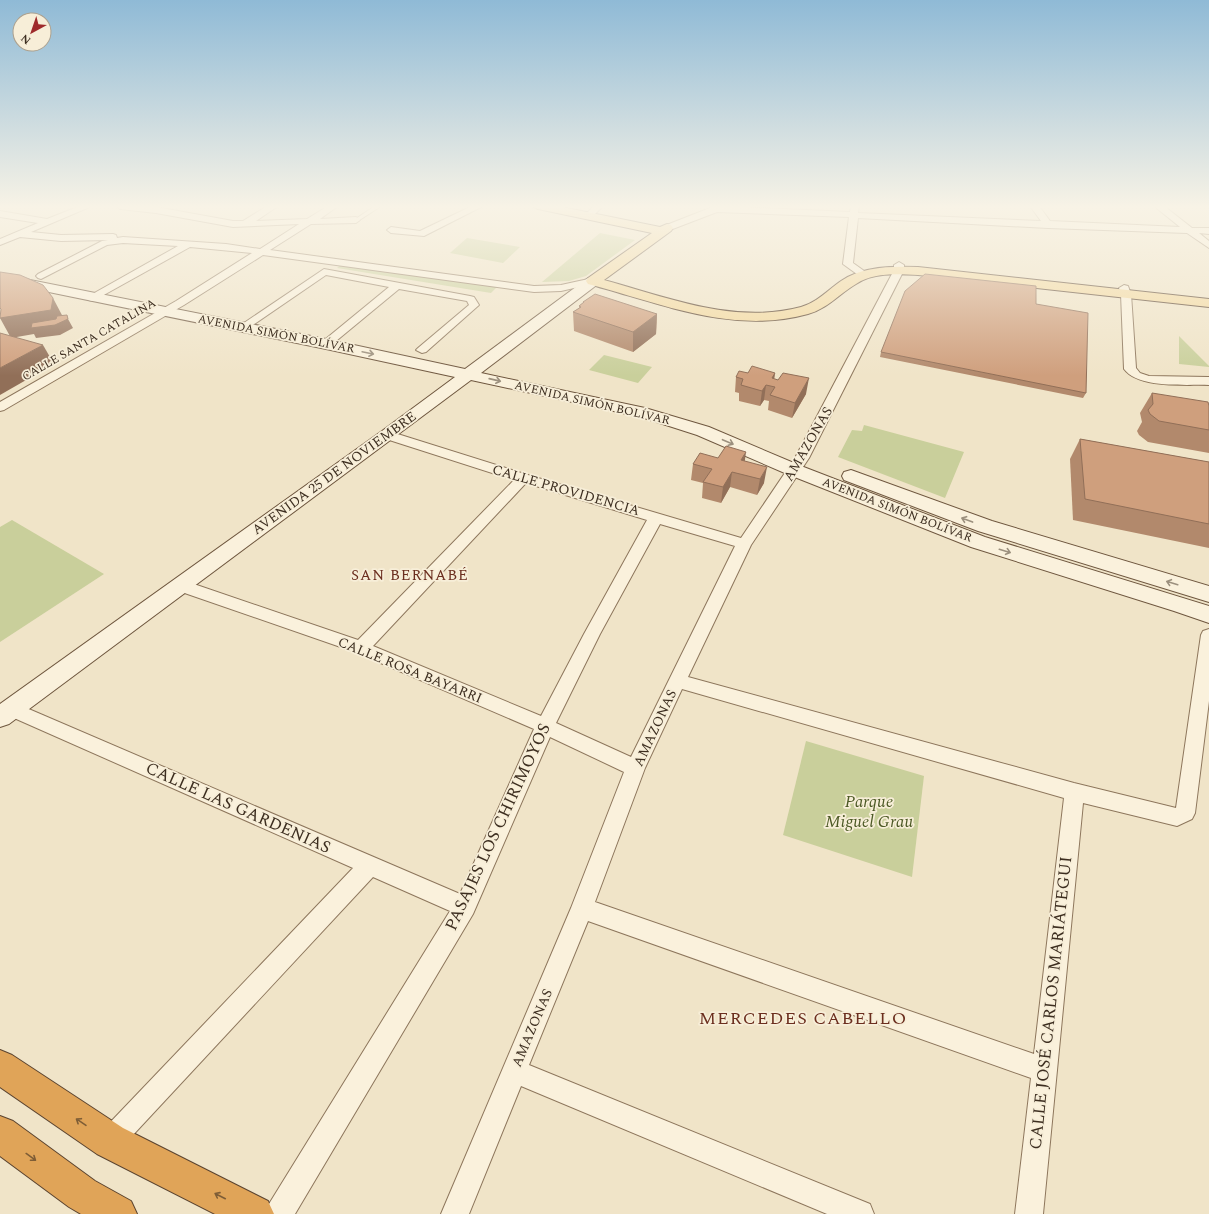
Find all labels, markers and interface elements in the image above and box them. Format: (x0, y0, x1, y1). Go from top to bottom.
north arrow (12, 12, 52, 52)
text: N (17, 30, 35, 49)
street label: CALLE SANTA CATALINA (18, 294, 160, 386)
street label: AVENIDA SIMÓN BOLÍVAR (196, 309, 356, 359)
one-way arrow (361, 349, 374, 357)
one-way arrow (488, 376, 501, 384)
street label: AVENIDA SIMÓN BOLÍVAR (512, 376, 672, 430)
street label: AMAZONAS (778, 403, 838, 485)
street label: AVENIDA 25 DE NOVIEMBRE (247, 406, 421, 540)
one-way arrow (722, 439, 734, 446)
street label: CALLE PROVIDENCIA (490, 459, 643, 521)
street label: AVENIDA SIMÓN BOLÍVAR (819, 473, 975, 547)
one-way arrow (962, 515, 974, 523)
one-way arrow (999, 548, 1012, 555)
district label: SAN BERNABÉ (351, 564, 469, 587)
one-way arrow (1165, 579, 1178, 586)
street label: CALLE ROSA BAYARRI (335, 631, 485, 709)
street label: AMAZONAS (628, 686, 682, 770)
street label: PASAJES LOS CHIRIMOYOS (438, 719, 558, 935)
street label: CALLE LAS GARDENIAS (141, 755, 335, 861)
park label: Parque Miguel Grau (825, 789, 913, 835)
street label: CALLE JOSÉ CARLOS MARIÁTEGUI (1023, 855, 1079, 1151)
street label: AMAZONAS (506, 986, 558, 1070)
district label: MERCEDES CABELLO (699, 1005, 907, 1032)
one-way arrow (76, 1118, 87, 1126)
one-way arrow (26, 1153, 37, 1161)
one-way arrow (214, 1192, 226, 1200)

